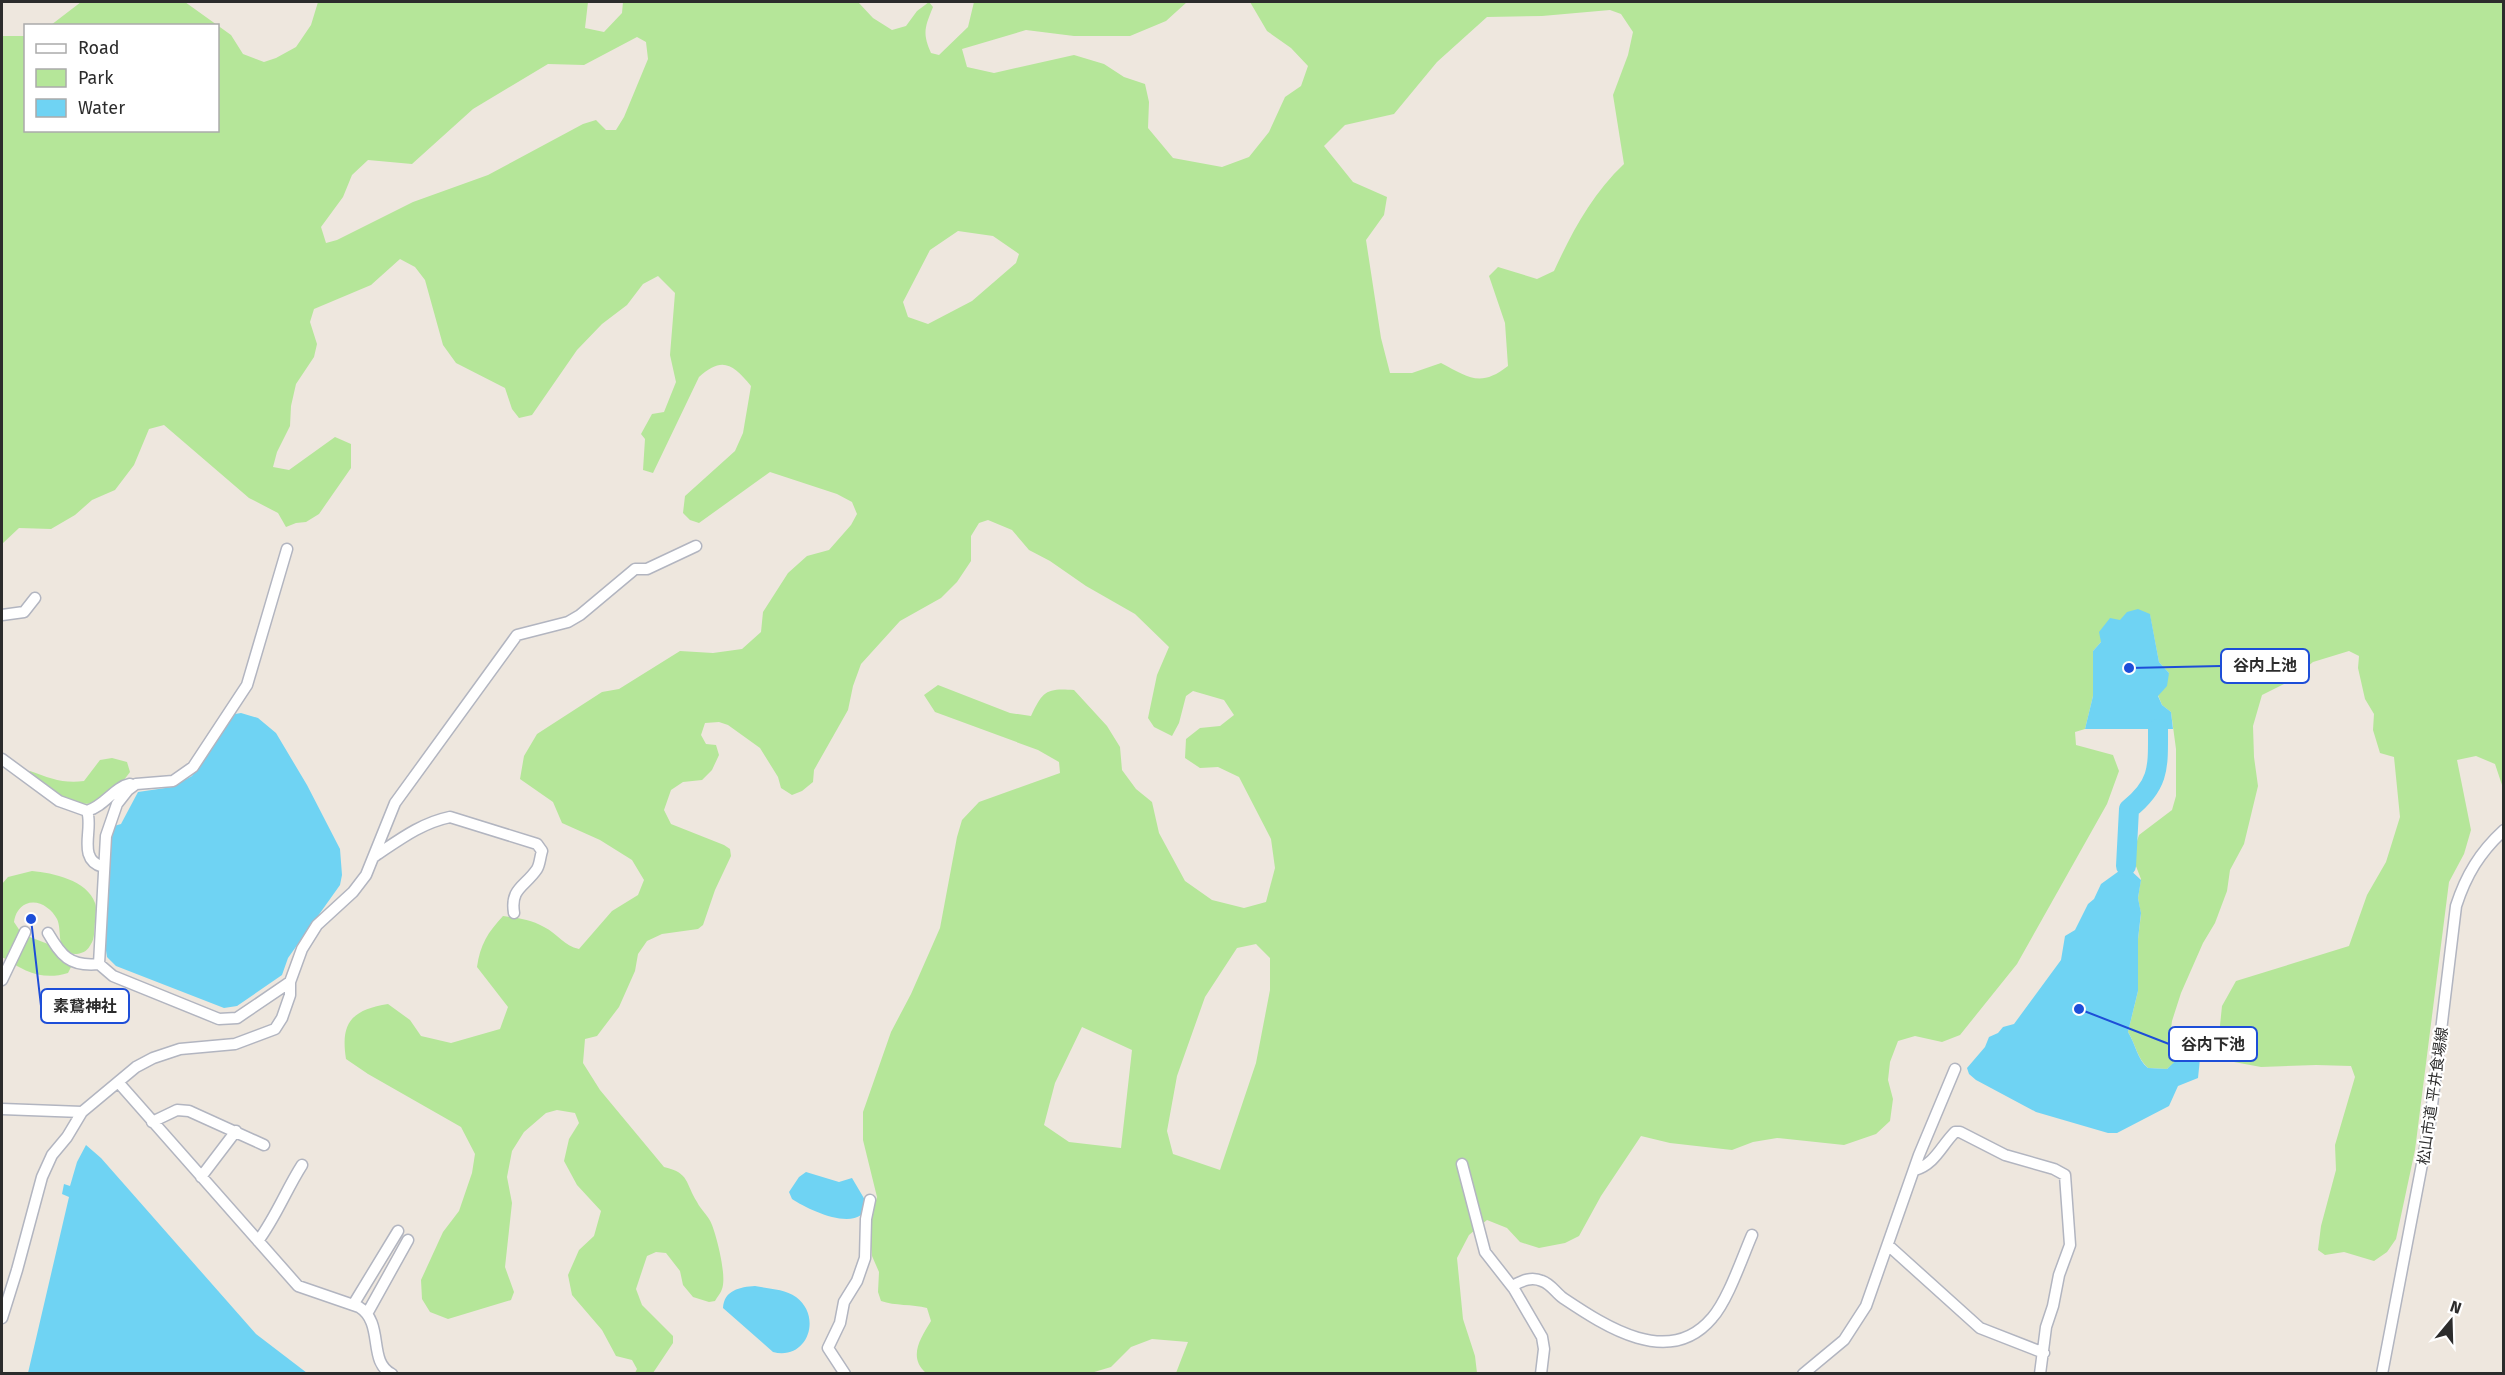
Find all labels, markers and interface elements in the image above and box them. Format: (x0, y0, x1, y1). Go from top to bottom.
legend (24, 24, 219, 132)
text: Road (78, 37, 120, 59)
text: Park (78, 67, 114, 89)
text: Water (78, 97, 125, 119)
callout: 谷内上池 (2221, 649, 2309, 683)
text: 谷内上池 (2233, 656, 2297, 675)
callout: 素鵞神社 (41, 989, 129, 1023)
text: 素鵞神社 (53, 997, 117, 1016)
street label: 松山市道 平井食場線 (2414, 1026, 2452, 1166)
callout: 谷内下池 (2169, 1027, 2257, 1061)
text: 谷内下池 (2181, 1035, 2245, 1054)
north arrow (2421, 1291, 2481, 1351)
text: N (2448, 1297, 2464, 1318)

